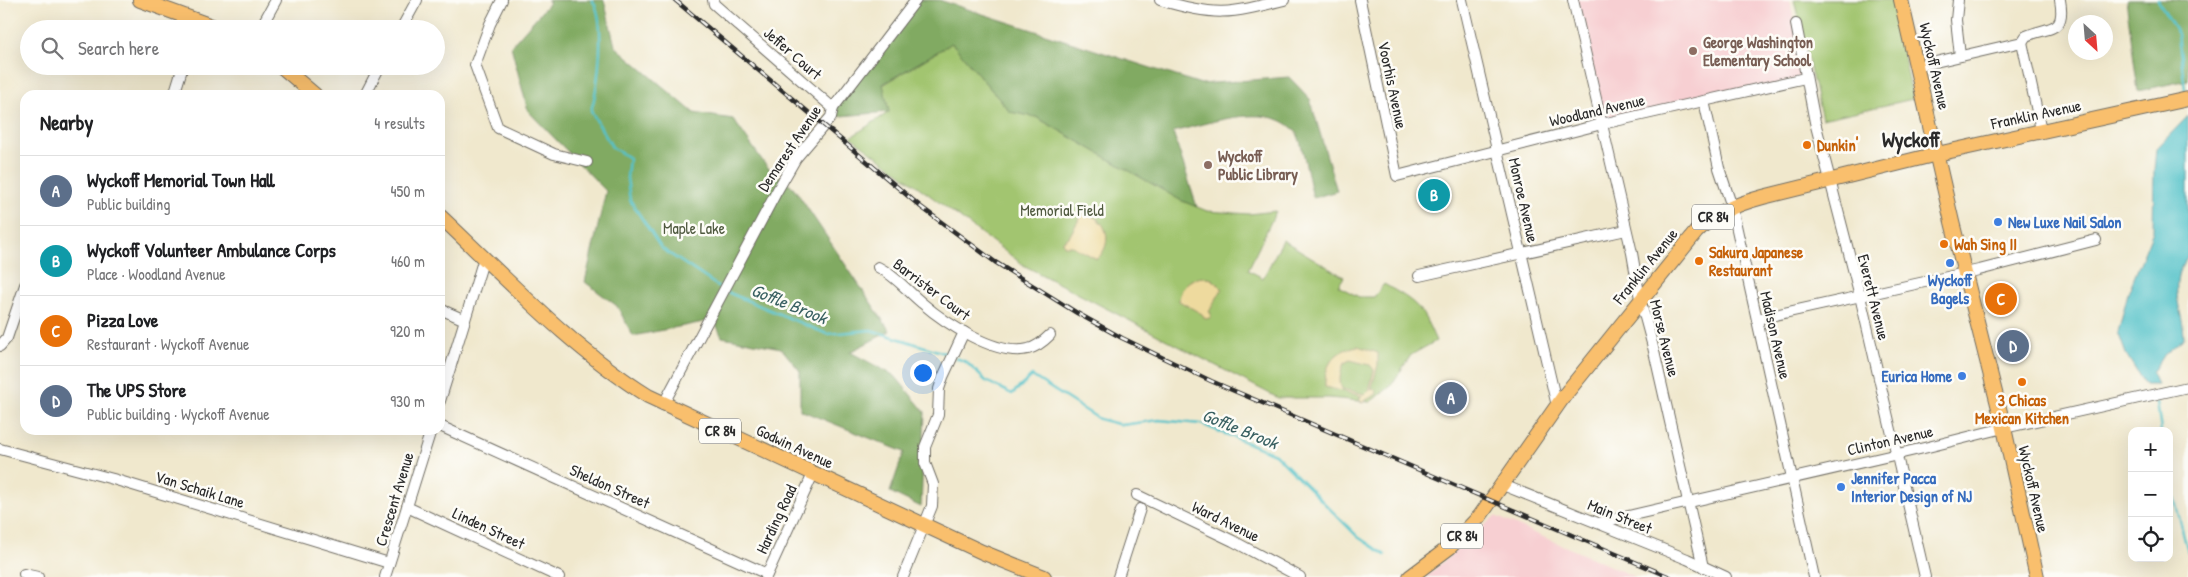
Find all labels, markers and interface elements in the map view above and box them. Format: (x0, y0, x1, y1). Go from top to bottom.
north arrow (2068, 15, 2113, 60)
search box (20, 20, 445, 75)
street label: Wyckoff Avenue (1914, 20, 1956, 112)
street label: Jeffer Court (759, 22, 827, 85)
place label: George Washington Elementary School (1703, 31, 1813, 72)
icon: search (38, 34, 66, 62)
text: Search here (78, 35, 159, 61)
street label: Voorhis Avenue (1373, 39, 1413, 131)
marker: George Washington Elementary School (1687, 45, 1699, 57)
street label: Woodland Avenue (1547, 88, 1647, 132)
street label: Franklin Avenue (1988, 94, 2084, 134)
street label: Demarest Avenue (752, 100, 826, 195)
text: Nearby (40, 108, 93, 137)
text: 4 results (374, 112, 425, 134)
district label: Wyckoff (1882, 125, 1941, 155)
place label: Dunkin' (1817, 134, 1859, 156)
marker: Dunkin' (1801, 139, 1813, 151)
place label: Wyckoff Public Library (1218, 145, 1298, 186)
street label: Monroe Avenue (1504, 155, 1545, 245)
marker: Wyckoff Public Library (1202, 159, 1214, 171)
text: Wyckoff Memorial Town Hall (87, 167, 275, 193)
pin: B (1418, 176, 1450, 214)
text: A (52, 180, 60, 202)
text: 450 m (391, 180, 425, 202)
text: Public building (87, 193, 170, 215)
park label: Memorial Field (1020, 199, 1104, 221)
road number: CR 84 (1692, 204, 1734, 230)
place label: New Luxe Nail Salon (2008, 211, 2121, 233)
marker: New Luxe Nail Salon (1992, 216, 2004, 228)
park label: Maple Lake (663, 217, 726, 239)
street label: Franklin Avenue (1607, 223, 1683, 309)
place label: Wah Sing II (1954, 233, 2017, 256)
text: Wyckoff Volunteer Ambulance Corps (87, 237, 336, 263)
marker: Wah Sing II (1938, 238, 1950, 250)
place label: Sakura Japanese Restaurant (1709, 241, 1804, 281)
text: B (52, 250, 60, 272)
text: 460 m (391, 250, 425, 272)
street label: Everett Avenue (1853, 252, 1895, 343)
street label: Barrister Court (889, 253, 976, 326)
marker: Sakura Japanese Restaurant (1693, 255, 1705, 267)
marker: Wyckoff Bagels (1944, 257, 1956, 269)
text: Place · Woodland Avenue (87, 263, 226, 285)
place label: Wyckoff Bagels (1928, 269, 1973, 310)
water label: Goffle Brook (748, 277, 832, 331)
pin: C (1985, 280, 2017, 318)
street label: Madison Avenue (1755, 289, 1797, 382)
street label: Morse Avenue (1645, 297, 1685, 380)
text: Pizza Love (87, 307, 158, 333)
text: C (52, 320, 60, 342)
text: 920 m (390, 320, 425, 342)
pin: D (1997, 327, 2029, 365)
text: Restaurant · Wyckoff Avenue (87, 333, 249, 355)
your location (910, 360, 936, 386)
place label: Eurica Home (1881, 365, 1953, 387)
marker: Eurica Home (1956, 370, 1968, 382)
marker: 3 Chicas Mexican Kitchen (2016, 376, 2028, 388)
text: The UPS Store (87, 377, 186, 403)
pin: A (1435, 379, 1467, 417)
place label: 3 Chicas Mexican Kitchen (1975, 389, 2069, 429)
text: D (52, 390, 60, 412)
text: 930 m (390, 390, 425, 412)
water label: Goffle Brook (1199, 402, 1283, 456)
text: Public building · Wyckoff Avenue (87, 403, 270, 425)
road number: CR 84 (699, 418, 741, 444)
street label: Godwin Avenue (753, 419, 838, 474)
street label: Clinton Avenue (1845, 419, 1936, 461)
map controls (2128, 427, 2173, 562)
button: + (2128, 427, 2173, 472)
street label: Wyckoff Avenue (2013, 443, 2055, 535)
street label: Crescent Avenue (369, 449, 419, 549)
street label: Sheldon Street (566, 459, 654, 514)
street label: Van Schaik Lane (153, 465, 248, 513)
place label: Jennifer Pacca Interior Design of NJ (1851, 467, 1972, 508)
button: − (2128, 472, 2173, 517)
street label: Harding Road (750, 481, 802, 557)
marker: Jennifer Pacca Interior Design of NJ (1835, 481, 1847, 493)
street label: Main Street (1585, 493, 1656, 539)
street label: Ward Avenue (1188, 495, 1264, 547)
street label: Linden Street (449, 502, 529, 555)
button: locate (2128, 517, 2173, 562)
road number: CR 84 (1441, 524, 1483, 548)

